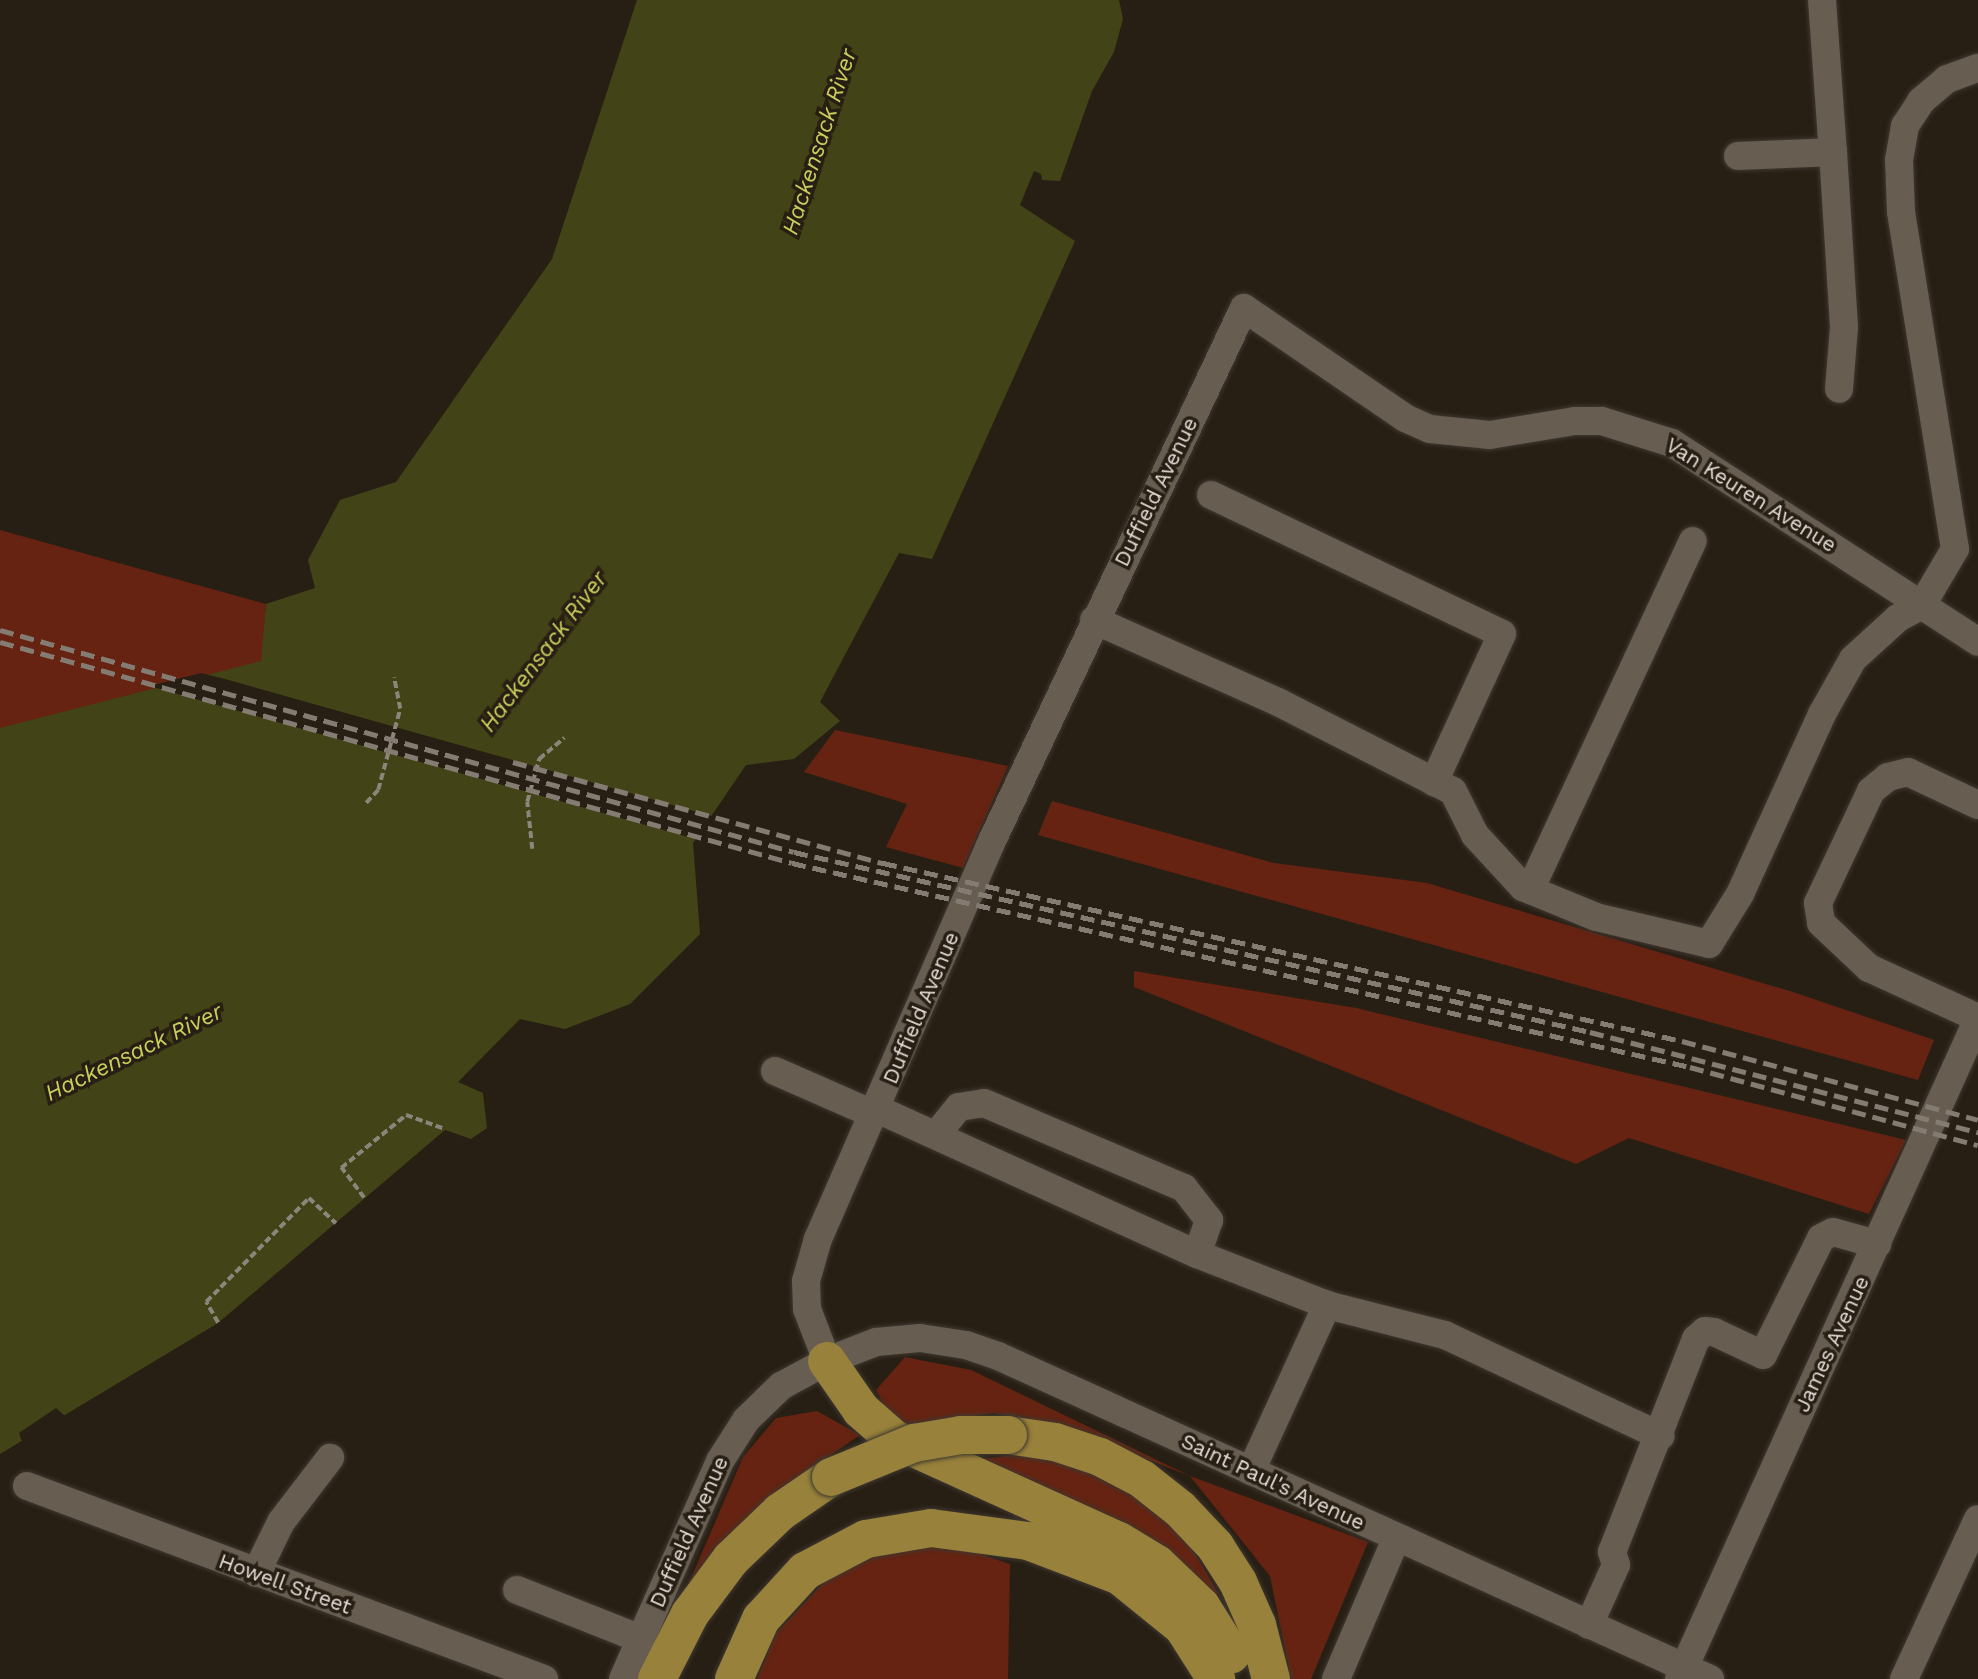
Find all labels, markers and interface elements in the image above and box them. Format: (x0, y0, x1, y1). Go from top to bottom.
water label: Hackensack River (777, 45, 863, 239)
street label: Duffield Avenue (1109, 413, 1203, 571)
street label: Van Keuren Avenue (1661, 432, 1841, 558)
water label: Hackensack River (474, 566, 614, 738)
street label: Duffield Avenue (877, 928, 965, 1088)
water label: Hackensack River (41, 998, 227, 1108)
street label: James Avenue (1789, 1272, 1875, 1416)
street label: Saint Paul's Avenue (1177, 1428, 1369, 1536)
street label: Duffield Avenue (644, 1452, 734, 1612)
street label: Howell Street (215, 1548, 355, 1620)

